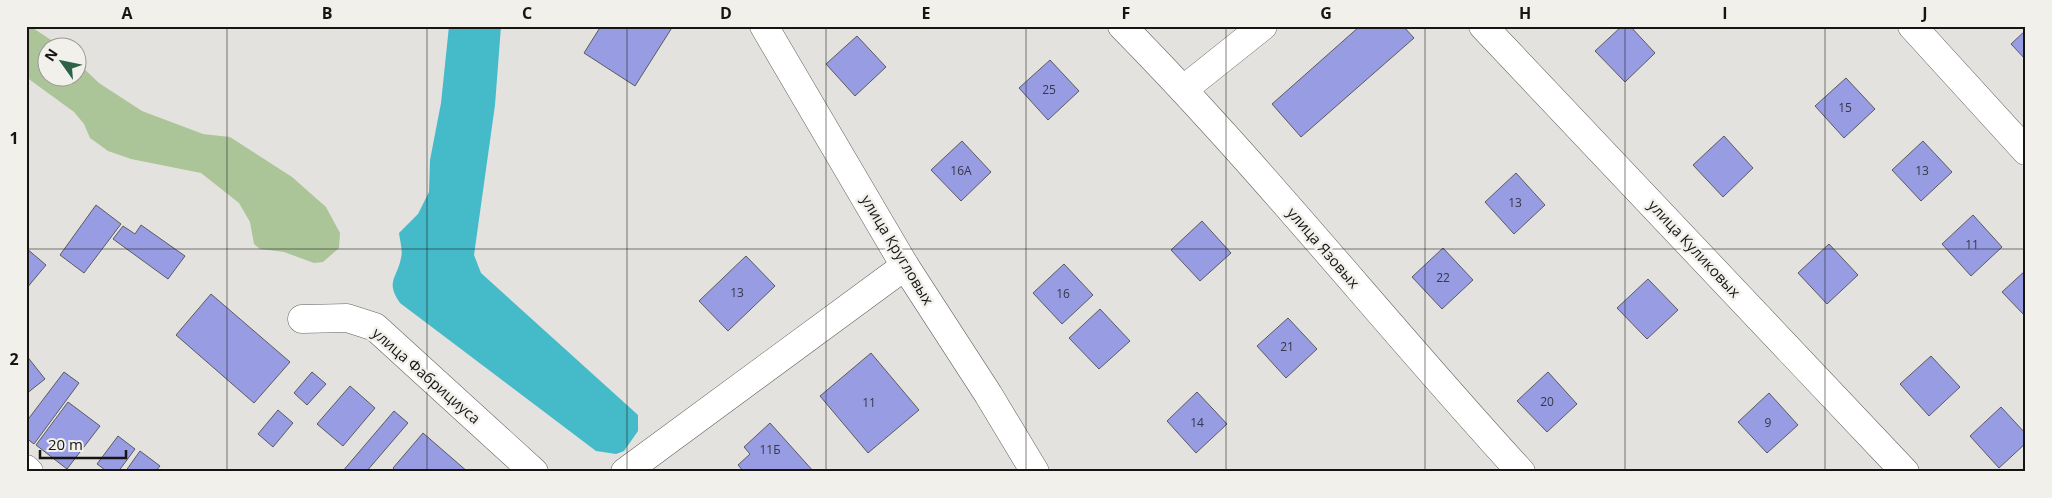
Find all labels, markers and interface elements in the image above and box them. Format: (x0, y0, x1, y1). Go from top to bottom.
text: A (121, 2, 133, 24)
text: B (322, 2, 332, 24)
text: C (522, 2, 532, 24)
text: D (720, 2, 732, 24)
text: E (922, 2, 931, 24)
text: F (1122, 2, 1130, 24)
text: G (1320, 2, 1332, 24)
text: H (1519, 2, 1531, 24)
text: I (1722, 2, 1728, 24)
text: J (1920, 2, 1928, 24)
north arrow (38, 38, 88, 88)
text: N (40, 45, 62, 65)
house number: 25 (1042, 81, 1056, 98)
house number: 15 (1838, 99, 1852, 116)
text: 1 (9, 127, 19, 149)
house number: 16А (950, 162, 972, 179)
house number: 13 (1915, 162, 1929, 179)
street label: улица Кругловых (857, 191, 939, 308)
house number: 13 (1508, 194, 1522, 211)
street label: улица Куликовых (1644, 195, 1745, 302)
street label: улица Язовых (1283, 203, 1365, 292)
house number: 11 (1965, 236, 1979, 253)
house number: 22 (1436, 269, 1450, 286)
house number: 13 (730, 284, 744, 301)
house number: 16 (1056, 285, 1070, 302)
street label: улица Фабрициуса (368, 323, 485, 428)
house number: 21 (1280, 338, 1294, 355)
text: 2 (9, 348, 19, 370)
house number: 20 (1540, 393, 1554, 410)
house number: 11 (862, 394, 876, 411)
house number: 14 (1190, 414, 1204, 431)
house number: 9 (1765, 414, 1772, 431)
scale bar (40, 428, 126, 460)
text: 20 m (48, 434, 83, 454)
house number: 11Б (759, 441, 781, 458)

